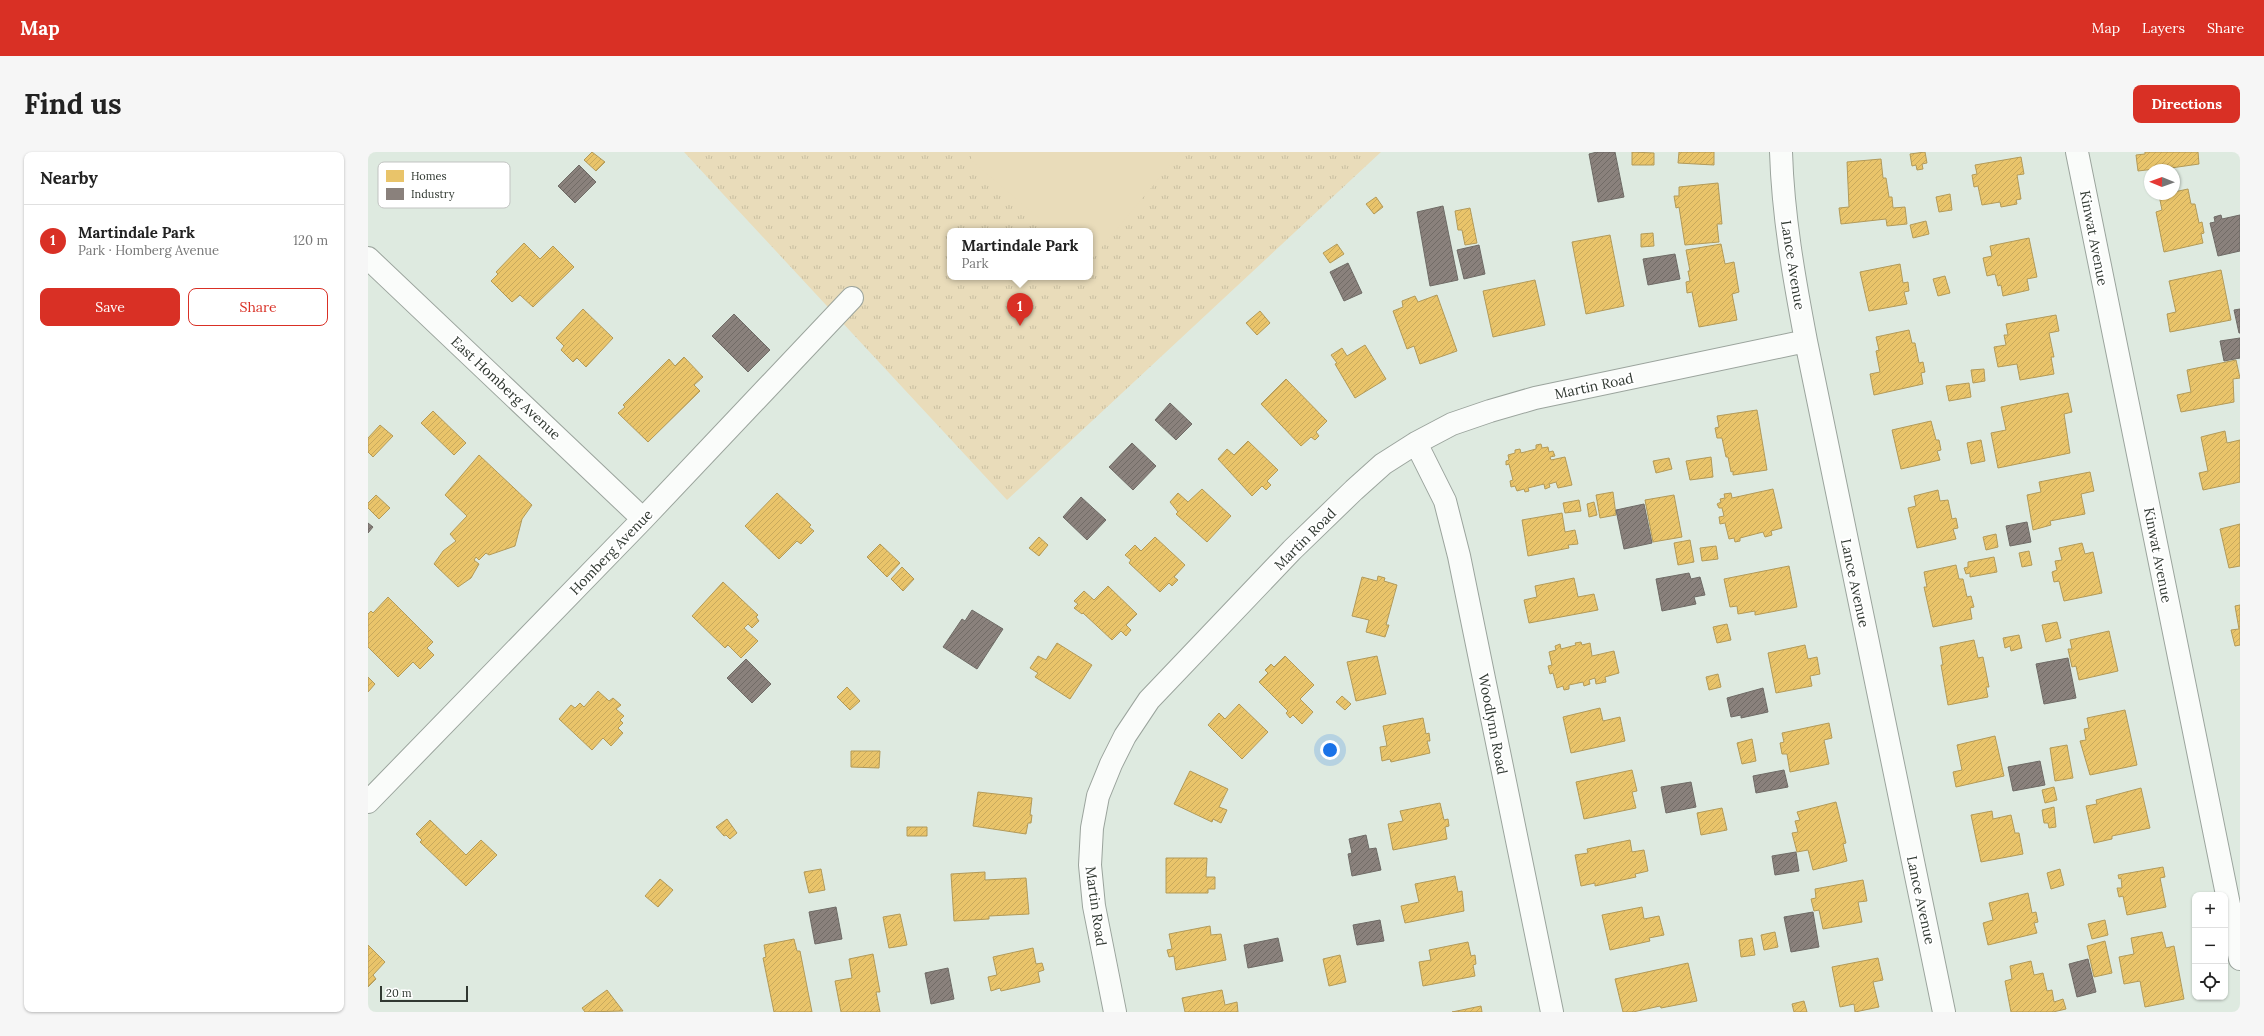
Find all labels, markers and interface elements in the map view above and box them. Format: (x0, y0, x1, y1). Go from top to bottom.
text: Map (20, 16, 60, 40)
text: Map (2092, 19, 2120, 37)
text: Layers (2142, 19, 2185, 37)
text: Share (2207, 19, 2244, 37)
button: Directions (2133, 85, 2240, 123)
text: Find us (24, 86, 122, 122)
legend (378, 162, 510, 208)
north arrow (2144, 164, 2180, 200)
text: Nearby (40, 167, 98, 189)
text: Homes (411, 169, 447, 183)
text: Industry (411, 187, 455, 201)
street label: Kinwat Avenue (2076, 189, 2112, 288)
street label: Lance Avenue (1777, 219, 1809, 311)
text: Martindale Park (78, 223, 195, 242)
popup (947, 228, 1093, 280)
text: 1 (50, 232, 56, 249)
text: 120 m (293, 232, 328, 249)
text: Martindale Park (962, 236, 1078, 255)
text: Park · Homberg Avenue (78, 242, 219, 259)
text: Park (962, 255, 989, 272)
button: Save (40, 288, 180, 326)
button: Share (188, 288, 328, 326)
pin: 1 (1007, 293, 1033, 326)
street label: East Homberg Avenue (447, 332, 565, 444)
street label: Martin Road (1553, 369, 1635, 403)
street label: Martin Road (1270, 504, 1340, 574)
street label: Homberg Avenue (566, 505, 657, 599)
street label: Kinwat Avenue (2140, 506, 2176, 605)
street label: Lance Avenue (1837, 537, 1873, 629)
street label: Woodlynn Road (1474, 672, 1512, 776)
your location (1320, 740, 1340, 760)
street label: Lance Avenue (1903, 854, 1939, 946)
street label: Martin Road (1082, 865, 1110, 947)
map controls (2192, 892, 2228, 1000)
button: + (2192, 892, 2228, 928)
button: − (2192, 928, 2228, 964)
button: locate (2192, 964, 2228, 1000)
scale bar (380, 984, 468, 1003)
text: 20 m (386, 986, 411, 1000)

